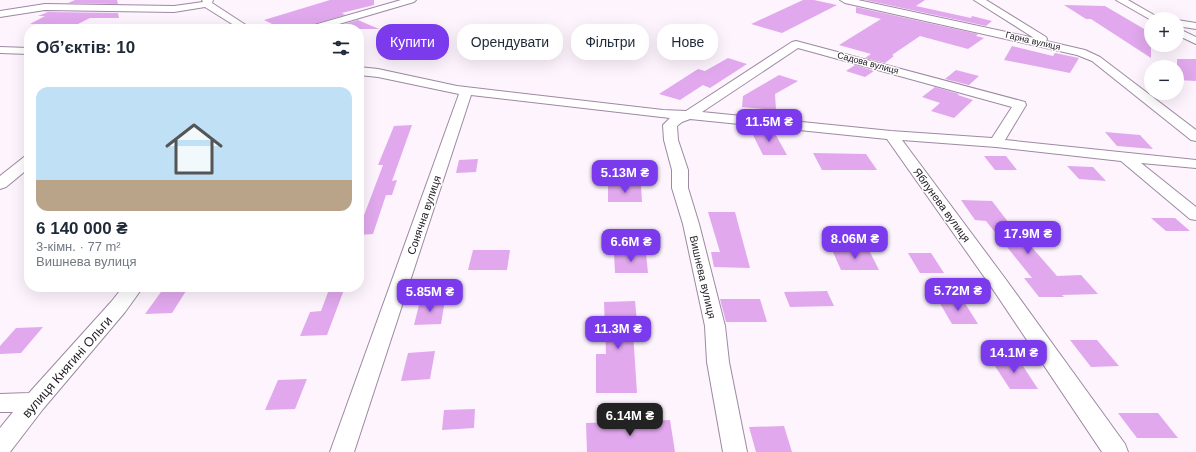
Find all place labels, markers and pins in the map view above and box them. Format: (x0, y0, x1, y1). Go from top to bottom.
pin: 11.5M ₴ (732, 109, 806, 143)
pin: 5.13M ₴ (588, 160, 662, 194)
pin: 17.9M ₴ (991, 221, 1065, 255)
pin: 8.06M ₴ (818, 226, 892, 260)
pin: 6.6M ₴ (598, 229, 664, 263)
pin: 5.72M ₴ (921, 278, 995, 312)
pin: 5.85M ₴ (393, 279, 467, 313)
pin: 11.3M ₴ (581, 316, 655, 350)
pin: 14.1M ₴ (977, 340, 1051, 374)
pin: 6.14M ₴ (593, 403, 667, 437)

